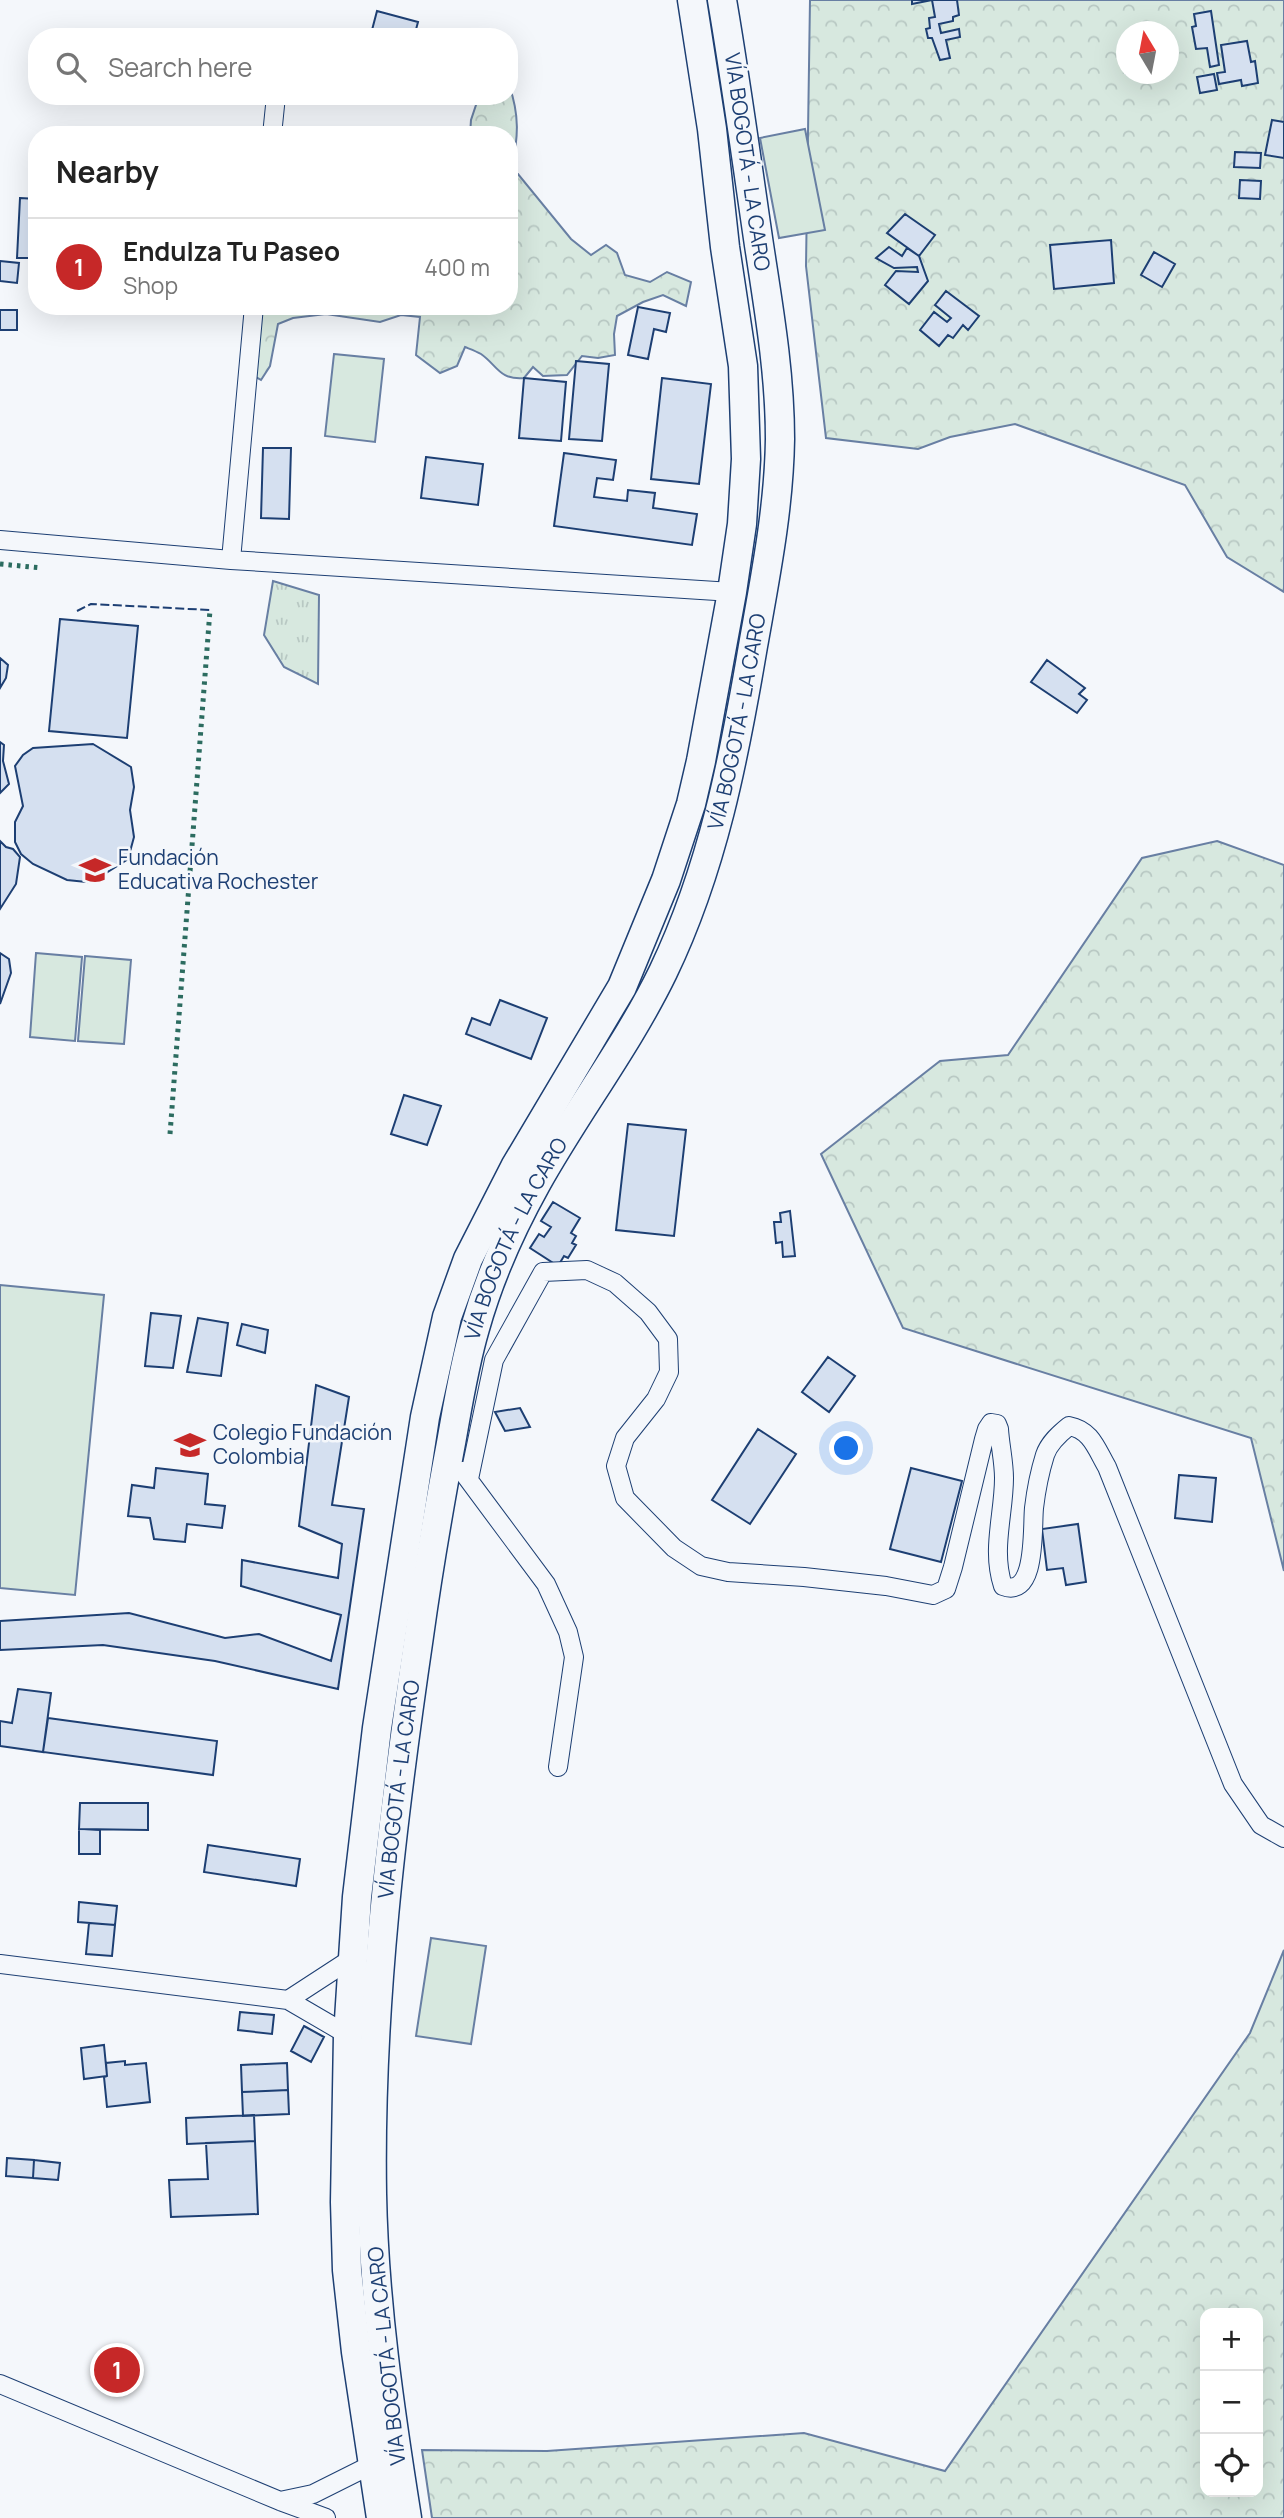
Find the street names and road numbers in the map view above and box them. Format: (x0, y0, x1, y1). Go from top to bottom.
street label: VÍA BOGOTÁ - LA CARO (719, 51, 777, 273)
street label: VÍA BOGOTÁ - LA CARO (701, 611, 772, 833)
street label: VÍA BOGOTÁ - LA CARO (457, 1132, 573, 1343)
street label: VÍA BOGOTÁ - LA CARO (371, 1678, 425, 1900)
street label: VÍA BOGOTÁ - LA CARO (361, 2245, 411, 2467)

